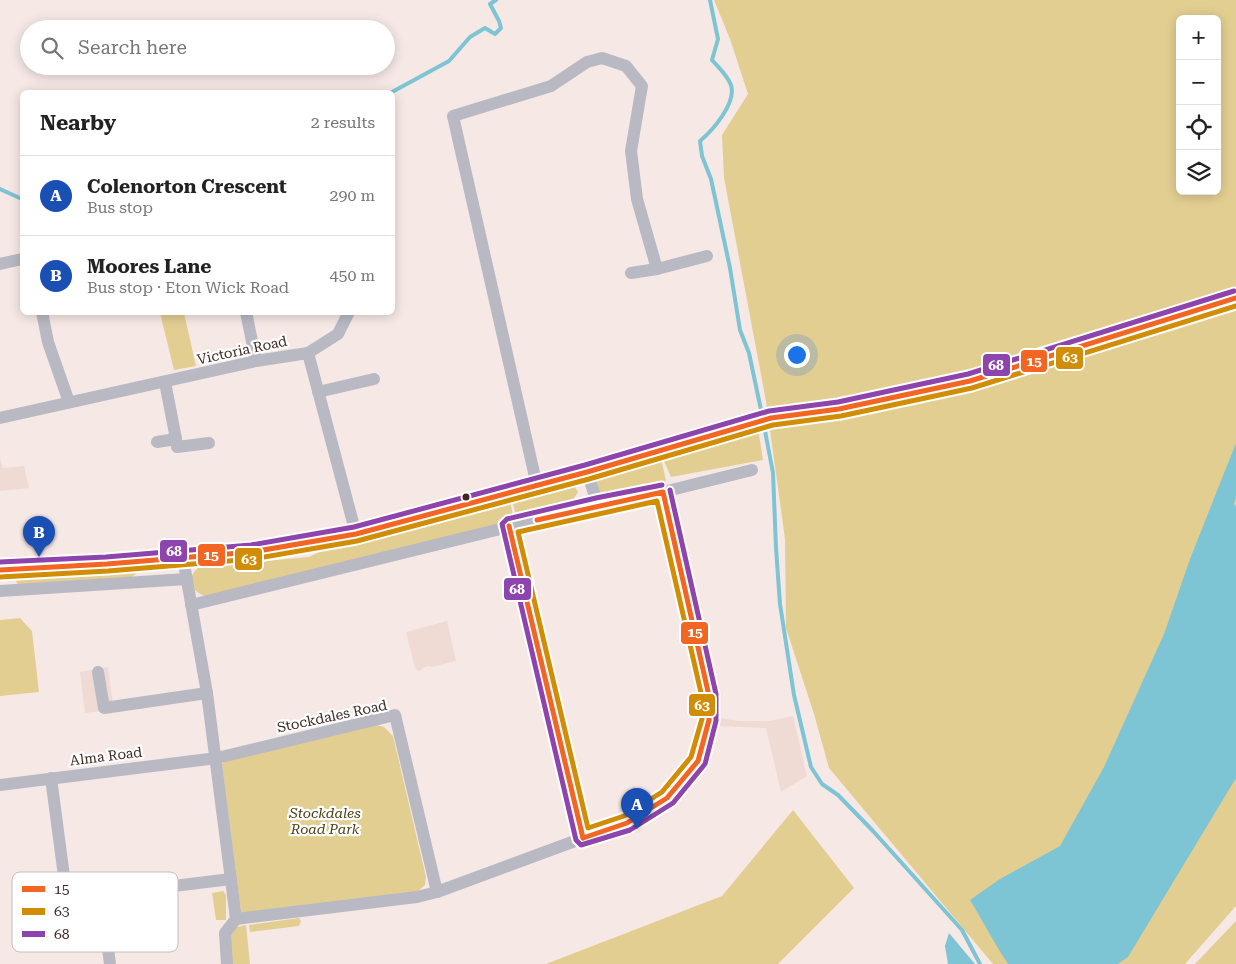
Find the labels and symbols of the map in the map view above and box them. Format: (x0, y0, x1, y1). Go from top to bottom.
street label: Victoria Road (196, 333, 288, 367)
your location (784, 342, 810, 368)
line badge: 63 (1055, 346, 1084, 370)
line badge: 15 (1020, 349, 1048, 373)
text: 63 (1062, 349, 1078, 365)
line badge: 68 (982, 353, 1011, 377)
text: 15 (1026, 353, 1042, 369)
text: 68 (988, 357, 1004, 373)
unlabelled marker (461, 492, 471, 502)
pin: B (23, 516, 55, 557)
line badge: 68 (159, 539, 188, 563)
text: 68 (166, 543, 182, 559)
line badge: 15 (197, 543, 226, 567)
text: 15 (203, 547, 219, 563)
line badge: 63 (234, 547, 263, 571)
text: 63 (241, 551, 257, 567)
line badge: 68 (503, 577, 532, 601)
text: 68 (509, 581, 525, 597)
line badge: 15 (680, 621, 709, 645)
text: 15 (687, 624, 703, 640)
line badge: 63 (688, 693, 716, 717)
street label: Stockdales Road (276, 697, 388, 735)
text: 63 (694, 697, 710, 713)
street label: Alma Road (69, 744, 143, 768)
pin: A (621, 788, 653, 829)
park label: Stockdales Road Park (288, 805, 361, 837)
legend (12, 872, 178, 952)
text: 15 (54, 881, 70, 897)
text: 63 (54, 903, 70, 919)
text: 68 (54, 926, 70, 942)

